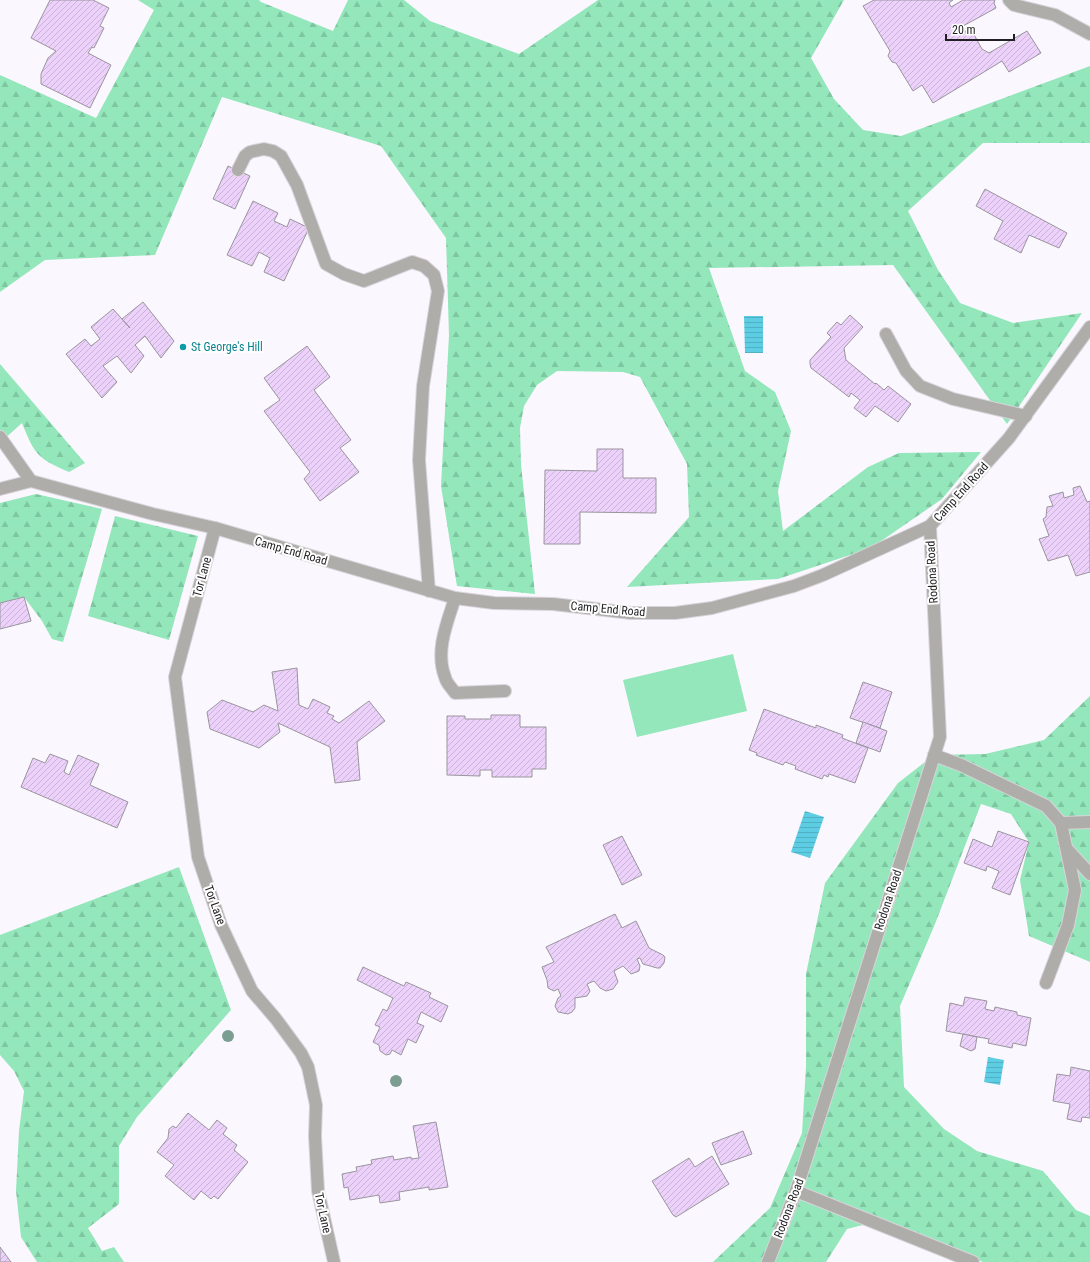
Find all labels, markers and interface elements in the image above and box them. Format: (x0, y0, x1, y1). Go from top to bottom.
scale bar (946, 16, 1014, 42)
text: 20 m (952, 23, 976, 37)
place label: St George's Hill (191, 340, 263, 354)
marker: St George's Hill (178, 342, 188, 352)
street label: Camp End Road (931, 459, 991, 524)
street label: Camp End Road (253, 534, 329, 568)
street label: Rodona Road (923, 540, 941, 604)
street label: Tor Lane (190, 555, 214, 599)
street label: Camp End Road (570, 599, 646, 619)
street label: Rodona Road (872, 868, 904, 932)
street label: Tor Lane (201, 883, 229, 927)
street label: Rodona Road (771, 1176, 807, 1240)
street label: Tor Lane (312, 1191, 334, 1235)

